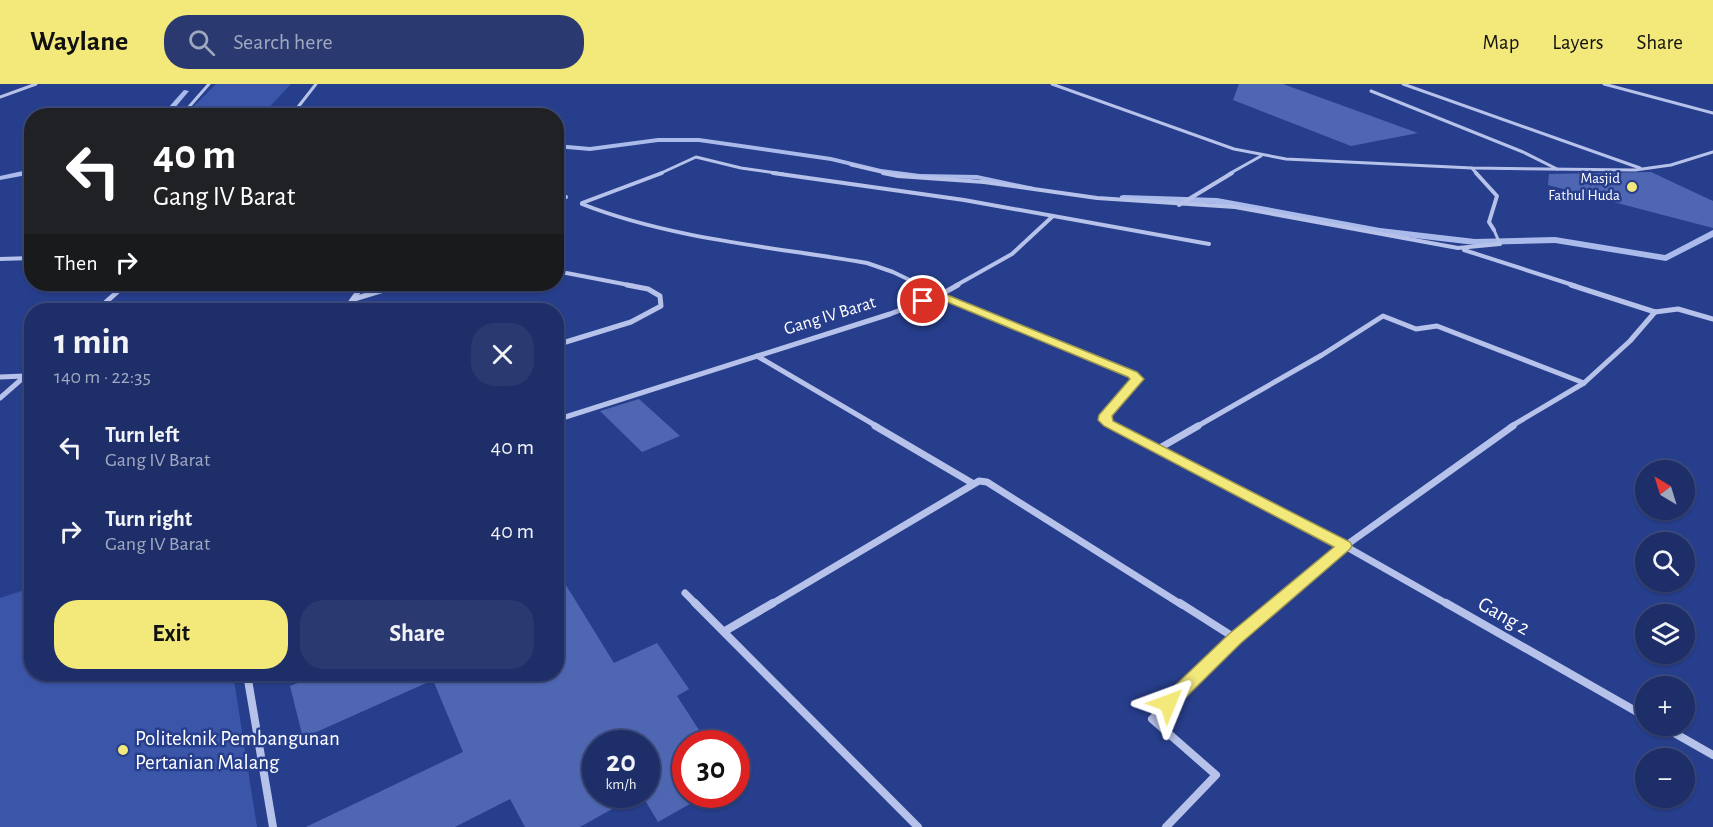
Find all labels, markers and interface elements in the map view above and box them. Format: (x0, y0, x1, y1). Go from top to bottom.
search box (164, 15, 584, 69)
icon: search (185, 26, 218, 59)
text: Waylane (30, 28, 128, 56)
text: Search here (233, 31, 333, 53)
text: Map (1483, 32, 1519, 53)
text: Layers (1552, 32, 1603, 53)
text: Share (1636, 32, 1683, 53)
icon: left (54, 132, 132, 210)
text: 40 m (153, 134, 236, 176)
place label: Masjid Fathul Huda (1548, 171, 1620, 203)
marker: Masjid Fathul Huda (1625, 180, 1639, 194)
text: Gang IV Barat (153, 183, 295, 210)
icon: right (110, 246, 143, 279)
text: Then (54, 252, 98, 274)
pin (897, 275, 948, 326)
icon: arrive (906, 284, 939, 317)
street label: Gang IV Barat (782, 293, 878, 338)
button: close (471, 323, 534, 386)
text: 1 min (54, 324, 130, 360)
text: 140 m · 22:35 (54, 367, 151, 387)
text: Turn left (105, 424, 179, 446)
icon: left (54, 431, 87, 464)
text: 40 m (491, 436, 534, 458)
text: Gang IV Barat (105, 450, 210, 470)
north arrow (1635, 460, 1695, 520)
map controls (1635, 460, 1695, 808)
text: Turn right (105, 508, 192, 530)
icon: right (54, 515, 87, 548)
text: 40 m (491, 520, 534, 542)
button: search (1635, 532, 1695, 592)
text: Gang IV Barat (105, 534, 210, 554)
street label: Gang 2 (1475, 593, 1533, 639)
button: Exit (54, 600, 288, 669)
button: Share (300, 600, 534, 669)
button: layers (1635, 604, 1695, 664)
position arrow (1136, 671, 1200, 735)
button: + (1635, 676, 1695, 736)
place label: Politeknik Pembangunan Pertanian Malang (135, 728, 340, 773)
speed limit sign: 30 (672, 730, 750, 808)
marker: Politeknik Pembangunan Pertanian Malang (116, 743, 130, 757)
text: 20 (606, 747, 636, 777)
button: − (1635, 748, 1695, 808)
text: km/h (606, 777, 636, 792)

